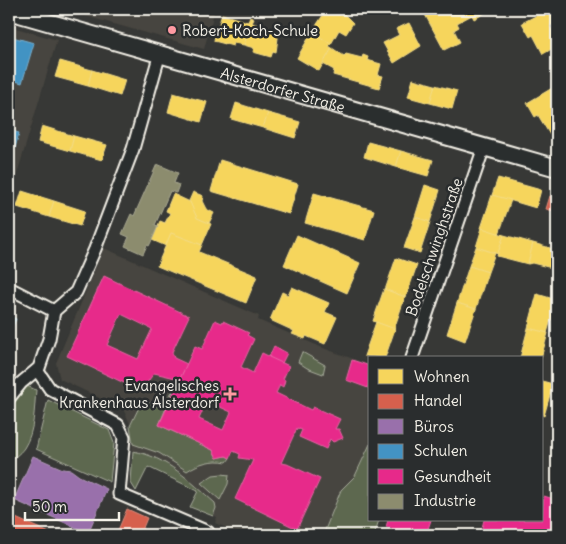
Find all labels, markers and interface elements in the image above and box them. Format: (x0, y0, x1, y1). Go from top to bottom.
place label: Robert-Koch-Schule (182, 21, 318, 40)
marker: Robert-Koch-Schule (166, 24, 178, 36)
street label: Alsterdorfer Straße (219, 63, 347, 116)
street label: Bodelschwinghstraße (401, 175, 467, 319)
legend (368, 356, 544, 522)
text: Wohnen (414, 367, 470, 386)
place label: Evangelisches Krankenhaus Alsterdorf (59, 376, 220, 412)
marker: Evangelisches Krankenhaus Alsterdorf (223, 387, 237, 401)
text: Handel (414, 391, 462, 410)
text: Büros (414, 417, 454, 436)
text: Schulen (414, 441, 468, 460)
text: Gesundheit (414, 467, 491, 486)
scale bar (25, 489, 119, 521)
text: Industrie (414, 491, 476, 510)
text: 50 m (32, 497, 67, 516)

